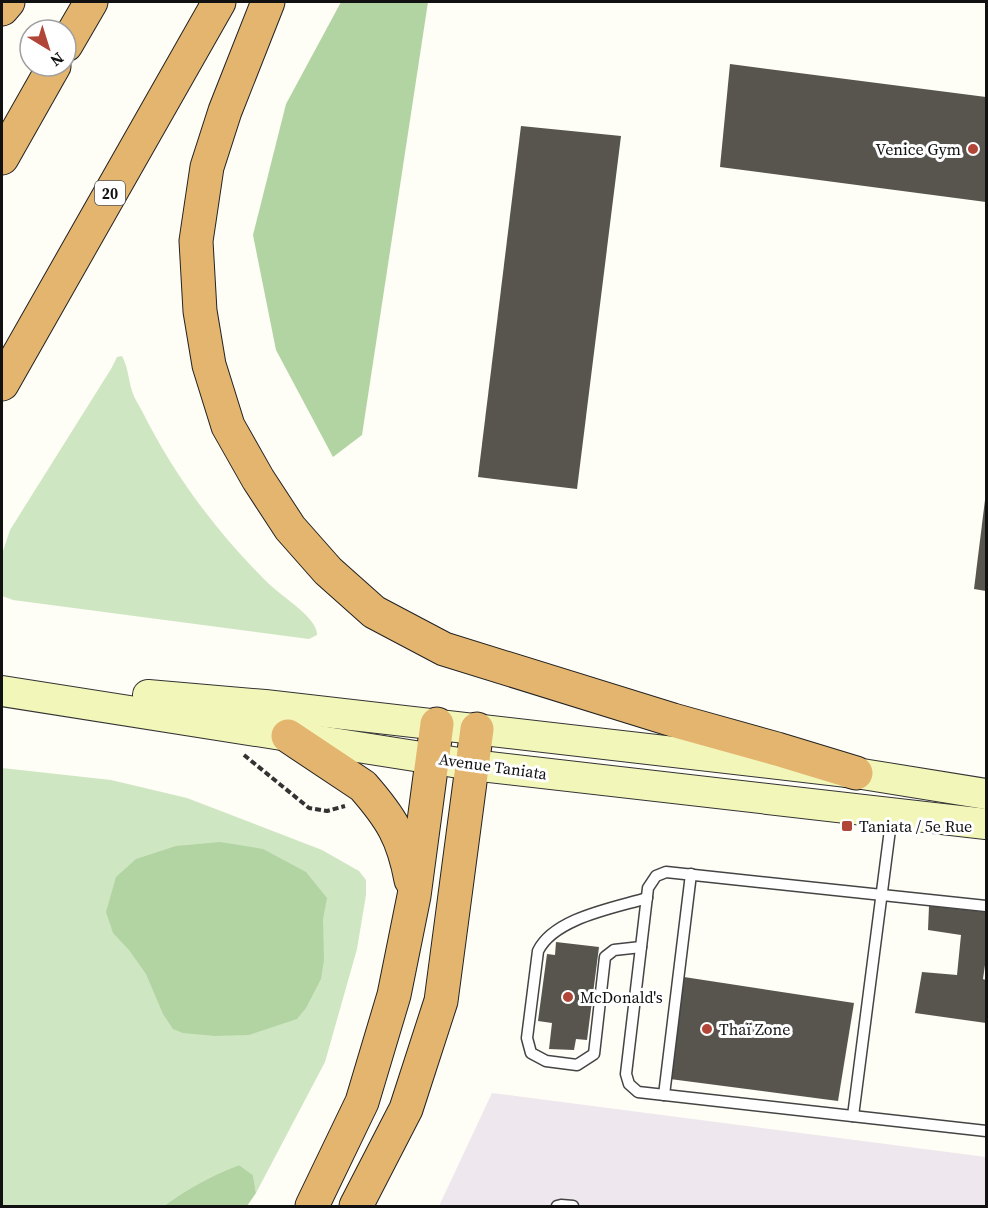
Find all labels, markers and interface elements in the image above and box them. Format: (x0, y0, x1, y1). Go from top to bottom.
north arrow (18, 18, 78, 78)
text: N (46, 48, 69, 72)
place label: Venice Gym (876, 138, 961, 160)
marker: Venice Gym (966, 142, 980, 156)
road number: 20 (95, 181, 125, 205)
street label: Avenue Taniata (438, 748, 549, 785)
place label: Taniata / 5e Rue (859, 815, 972, 837)
marker: Taniata / 5e Rue (840, 819, 854, 833)
place label: McDonald's (580, 986, 663, 1008)
marker: McDonald's (561, 990, 575, 1004)
place label: Thaï Zone (719, 1018, 790, 1040)
marker: Thaï Zone (700, 1022, 714, 1036)

